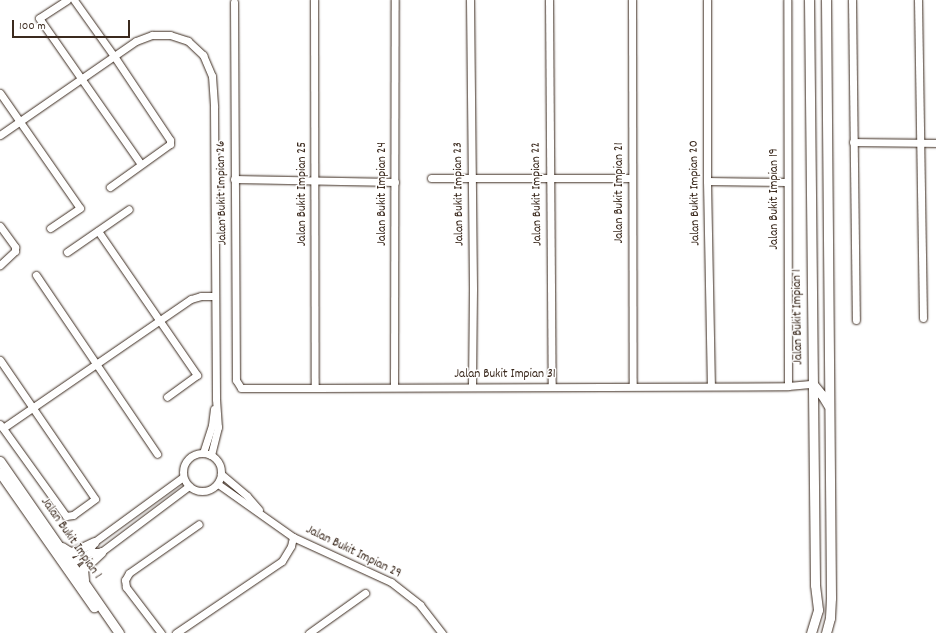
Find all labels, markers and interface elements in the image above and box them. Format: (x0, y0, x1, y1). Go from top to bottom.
scale bar (14, 12, 132, 38)
text: 100 m (19, 18, 46, 35)
street label: Jalan Bukit Impian 20 (687, 140, 705, 246)
street label: Jalan Bukit Impian 26 (214, 141, 232, 245)
street label: Jalan Bukit Impian 25 (295, 142, 311, 246)
street label: Jalan Bukit Impian 24 (375, 142, 391, 246)
street label: Jalan Bukit Impian 23 (451, 142, 469, 246)
street label: Jalan Bukit Impian 22 (529, 142, 547, 246)
street label: Jalan Bukit Impian 21 (612, 142, 628, 244)
street label: Jalan Bukit Impian 19 (767, 148, 783, 250)
street label: Jalan Bukit Impian 1 (790, 269, 808, 365)
street label: Jalan Bukit Impian 31 (454, 367, 556, 383)
street label: Jalan Bukit Impian 1 (36, 495, 104, 583)
street label: Jalan Bukit Impian 29 (303, 523, 403, 583)

